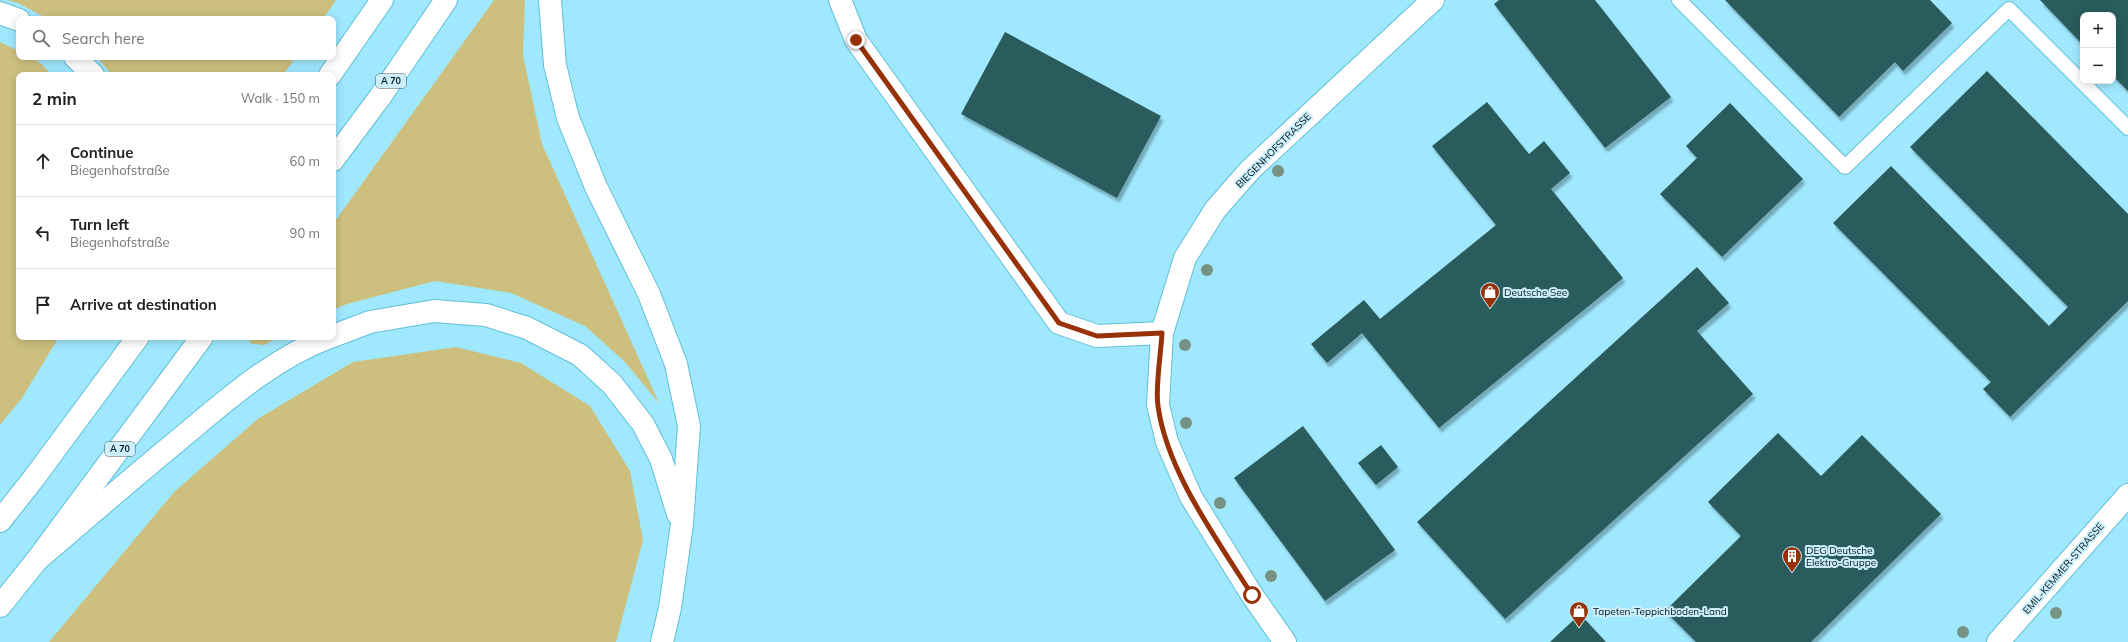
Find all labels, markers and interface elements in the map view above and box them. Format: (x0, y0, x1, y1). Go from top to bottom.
map controls (2080, 12, 2116, 84)
button: + (2080, 12, 2116, 48)
search box (16, 16, 336, 60)
icon: search (30, 27, 52, 49)
text: Search here (62, 29, 144, 48)
route end (847, 31, 865, 49)
button: − (2080, 48, 2116, 84)
road number: A 70 (376, 74, 406, 88)
text: 2 min (32, 88, 77, 109)
text: Walk · 150 m (241, 90, 320, 106)
street label: BIEGENHOFSTRASSE (1233, 110, 1314, 191)
text: Continue (70, 143, 133, 162)
icon: ahead (32, 150, 54, 172)
text: 60 m (290, 153, 320, 169)
text: Biegenhofstraße (70, 162, 170, 178)
text: Turn left (70, 215, 129, 234)
icon: left (32, 222, 54, 244)
text: 90 m (290, 225, 320, 241)
text: Biegenhofstraße (70, 234, 170, 250)
shop icon: Deutsche See (1479, 281, 1501, 309)
place label: Deutsche See (1504, 286, 1567, 299)
icon: arrive (32, 294, 54, 316)
text: Arrive at destination (70, 295, 217, 314)
road number: A 70 (105, 442, 135, 456)
street label: EMIL-KEMMER-STRASSE (2020, 520, 2107, 617)
place label: DEG Deutsche Elektro-Gruppe (1806, 544, 1876, 569)
building icon: DEG Deutsche Elektro-Gruppe (1781, 545, 1803, 573)
route start (1243, 586, 1261, 604)
shop icon: Tapeten-Teppichboden-Land (1568, 600, 1590, 628)
place label: Tapeten-Teppichboden-Land (1593, 605, 1727, 618)

